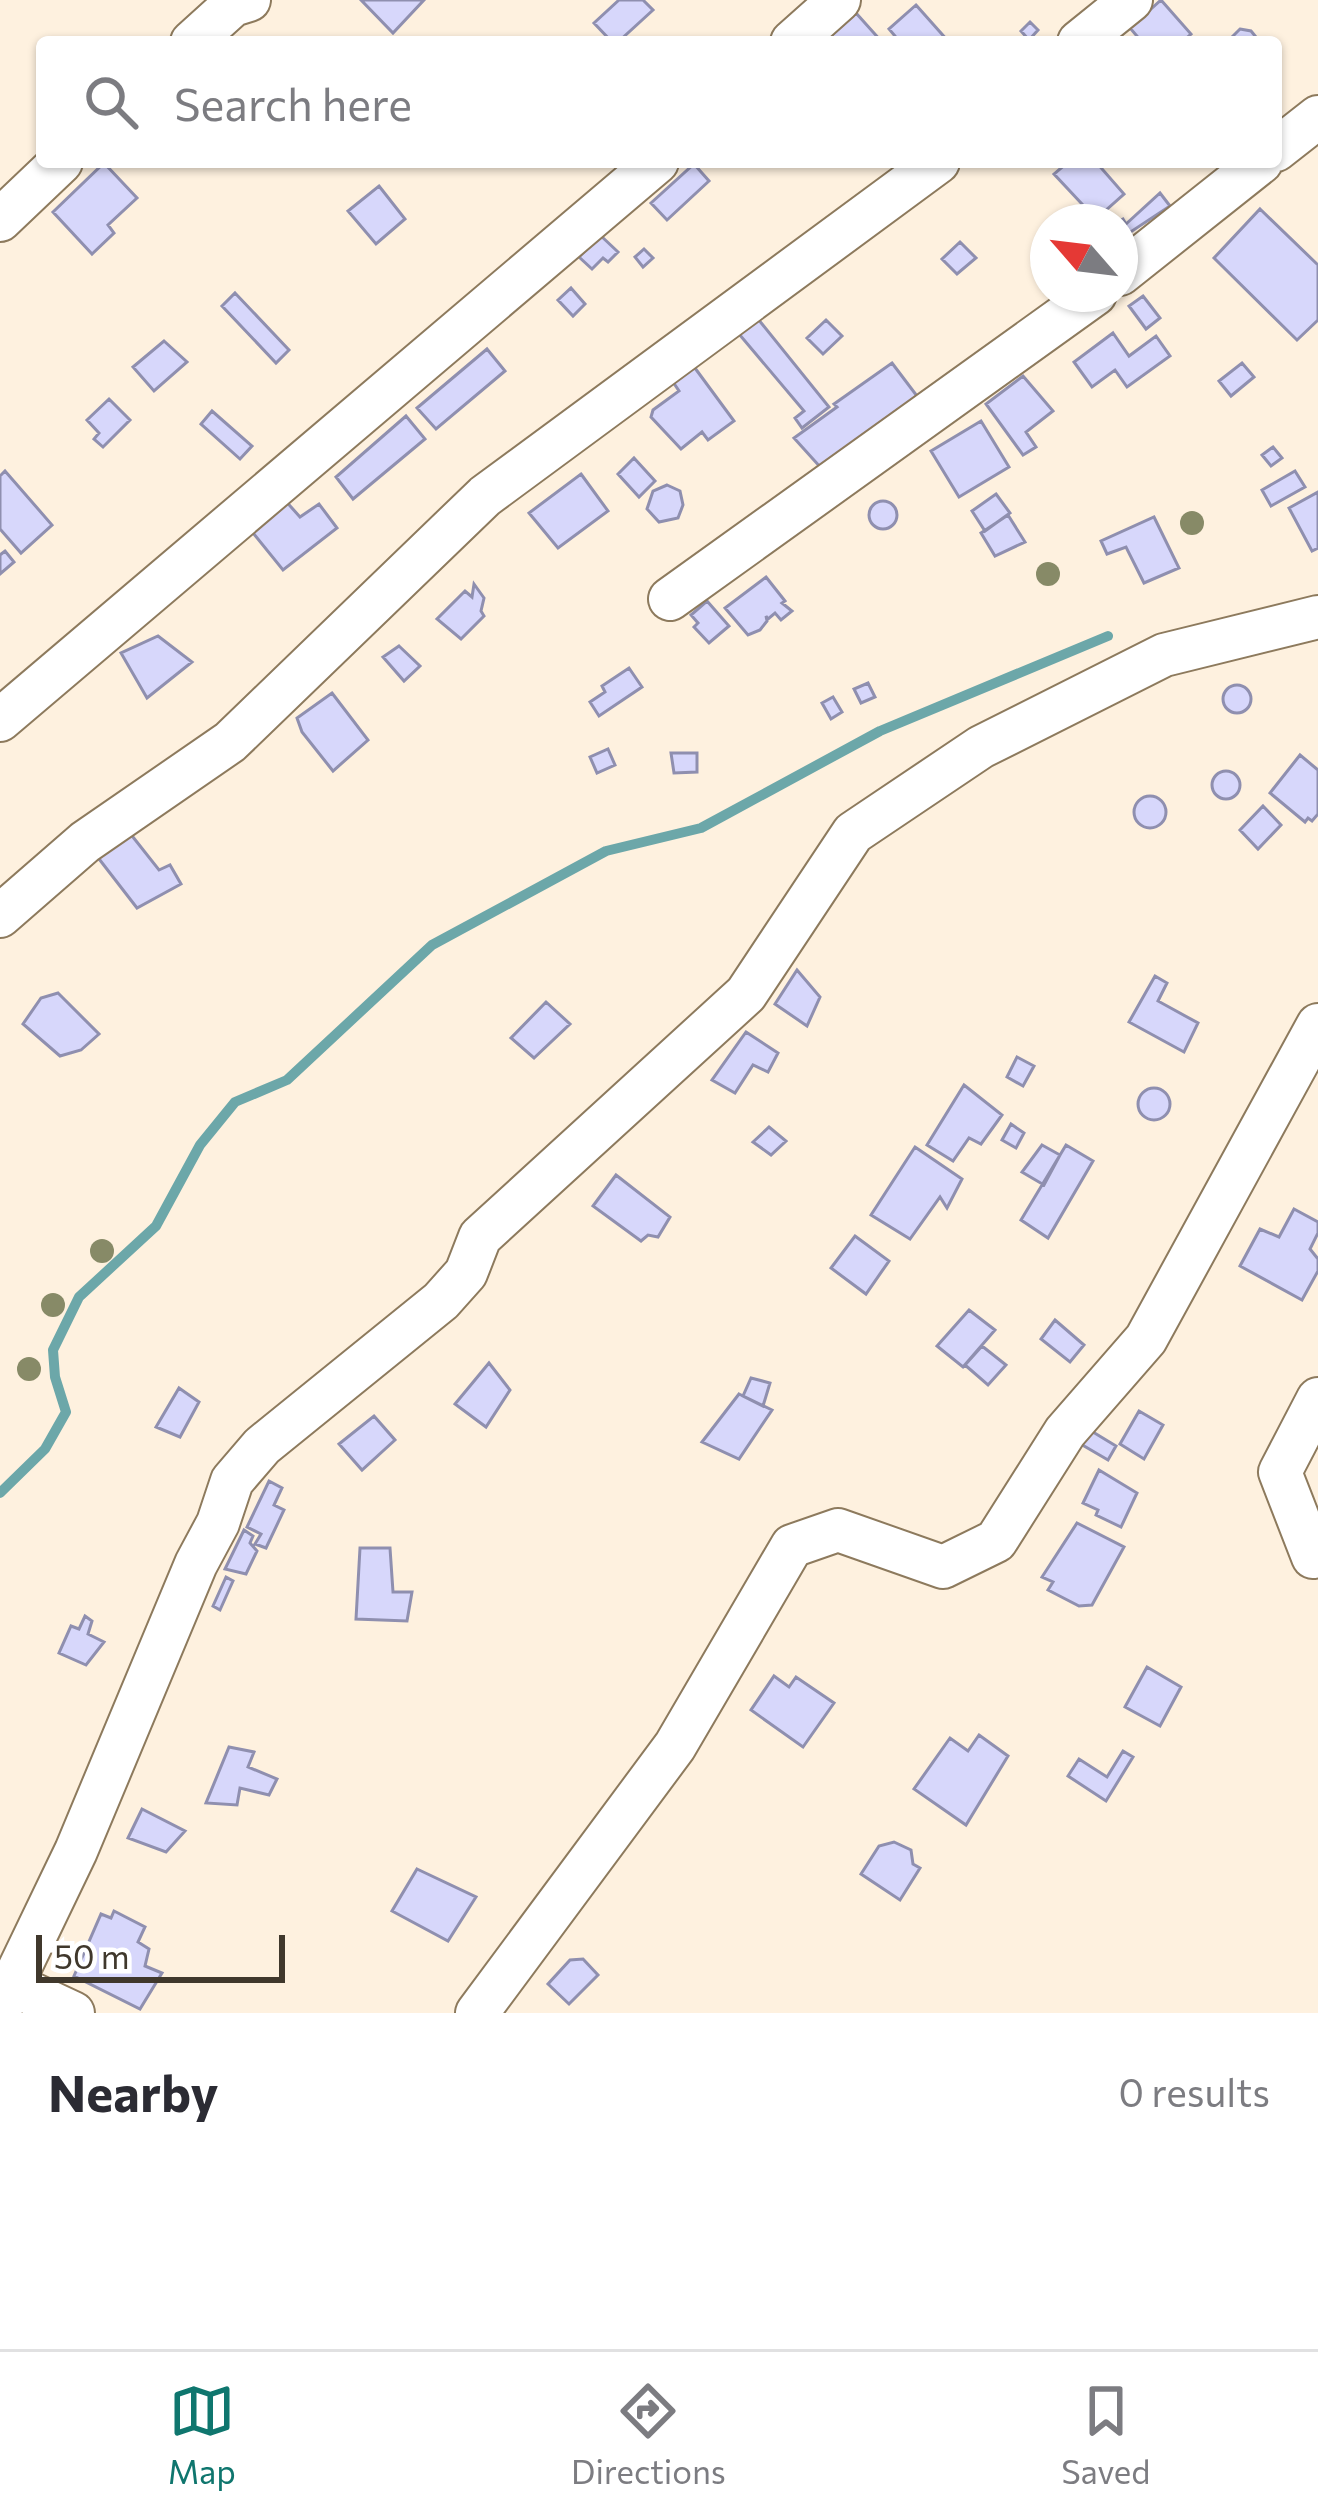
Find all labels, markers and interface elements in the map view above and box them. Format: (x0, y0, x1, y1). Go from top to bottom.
search box (36, 36, 1282, 168)
icon: search (78, 69, 144, 135)
text: Search here (174, 75, 412, 130)
north arrow (1030, 204, 1138, 312)
scale bar (36, 1929, 285, 1982)
text: 50 m (54, 1935, 130, 1976)
text: Nearby (48, 2060, 218, 2123)
text: 0 results (1118, 2067, 1270, 2115)
tab: Map (168, 2378, 236, 2491)
tab: Directions (571, 2378, 726, 2491)
tab: Saved (1061, 2378, 1150, 2491)

